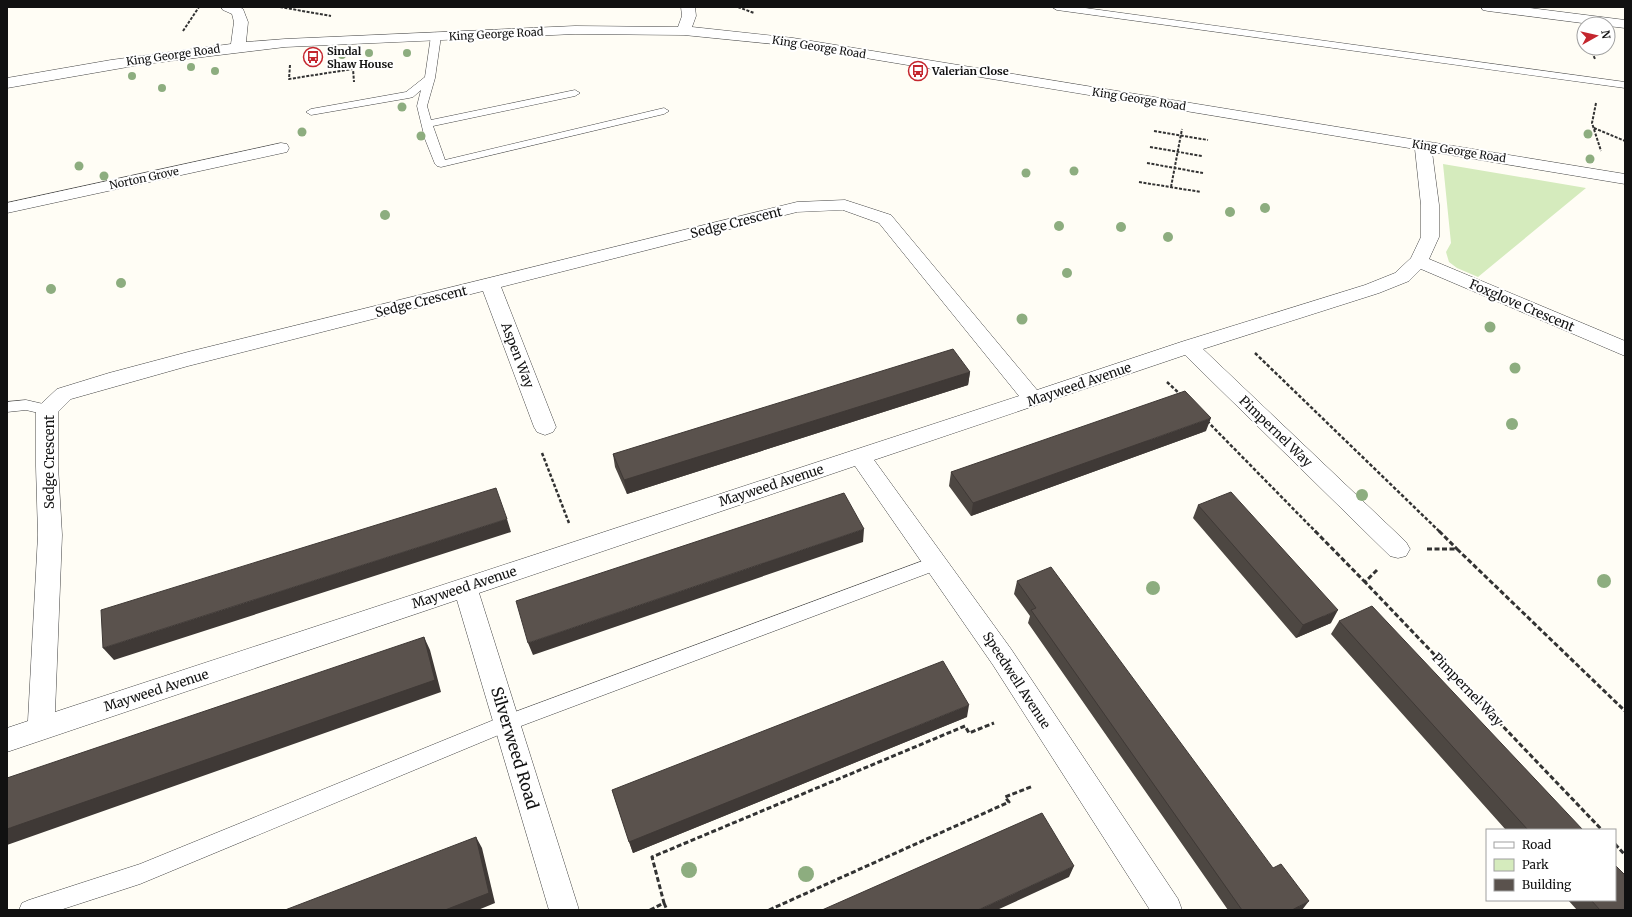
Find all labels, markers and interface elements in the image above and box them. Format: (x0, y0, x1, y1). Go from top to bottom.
north arrow (1576, 16, 1616, 56)
street label: King George Road (448, 25, 544, 43)
text: N (1598, 29, 1613, 40)
street label: King George Road (771, 33, 867, 61)
street label: King George Road (125, 41, 221, 69)
place label: Sindal Shaw House (327, 44, 393, 71)
bus stop icon: Sindal Shaw House (302, 46, 324, 68)
bus stop icon: Valerian Close (907, 60, 929, 82)
place label: Valerian Close (931, 64, 1009, 78)
street label: King George Road (1091, 85, 1187, 113)
street label: King George Road (1411, 137, 1507, 165)
street label: Norton Grove (108, 164, 180, 192)
street label: Sedge Crescent (688, 203, 784, 242)
street label: Foxglove Crescent (1467, 276, 1577, 335)
street label: Sedge Crescent (373, 282, 469, 321)
street label: Aspen Way (497, 319, 538, 391)
street label: Mayweed Avenue (1025, 359, 1134, 410)
street label: Pimpernel Way (1235, 392, 1316, 471)
street label: Sedge Crescent (41, 415, 58, 509)
street label: Mayweed Avenue (717, 460, 826, 510)
street label: Mayweed Avenue (410, 562, 519, 612)
street label: Speedwell Avenue (979, 629, 1054, 732)
street label: Pimpernel Way (1428, 649, 1507, 730)
street label: Mayweed Avenue (102, 665, 211, 715)
street label: Silverweed Road (487, 684, 543, 812)
legend (1486, 829, 1616, 901)
text: Road (1522, 837, 1551, 852)
text: Park (1522, 857, 1549, 872)
text: Building (1522, 877, 1572, 892)

